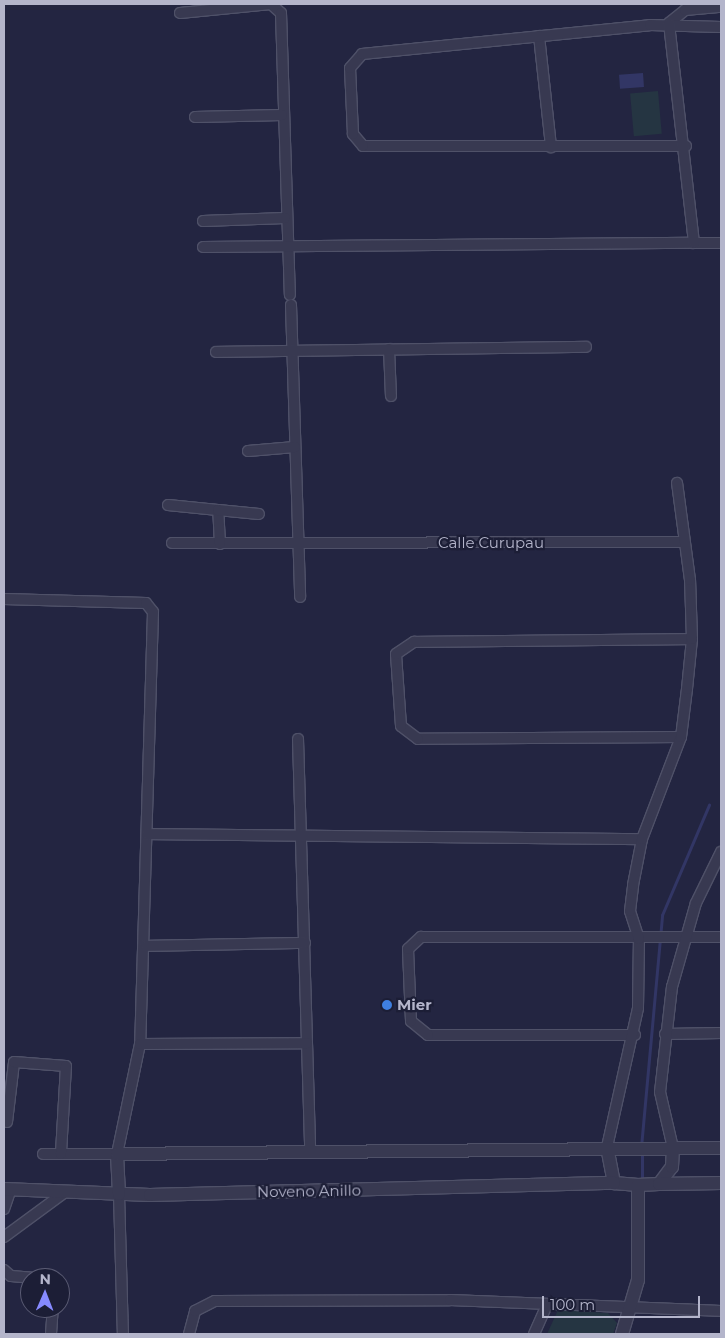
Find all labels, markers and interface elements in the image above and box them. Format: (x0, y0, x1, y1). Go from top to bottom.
street label: Calle Curupau (438, 534, 544, 552)
place label: Mier (397, 996, 432, 1014)
marker: Mier (381, 999, 393, 1011)
street label: Noveno Anillo (257, 1181, 361, 1201)
north arrow (20, 1268, 70, 1318)
text: N (39, 1270, 51, 1288)
scale bar (545, 1286, 702, 1318)
text: 100 m (550, 1295, 595, 1314)

